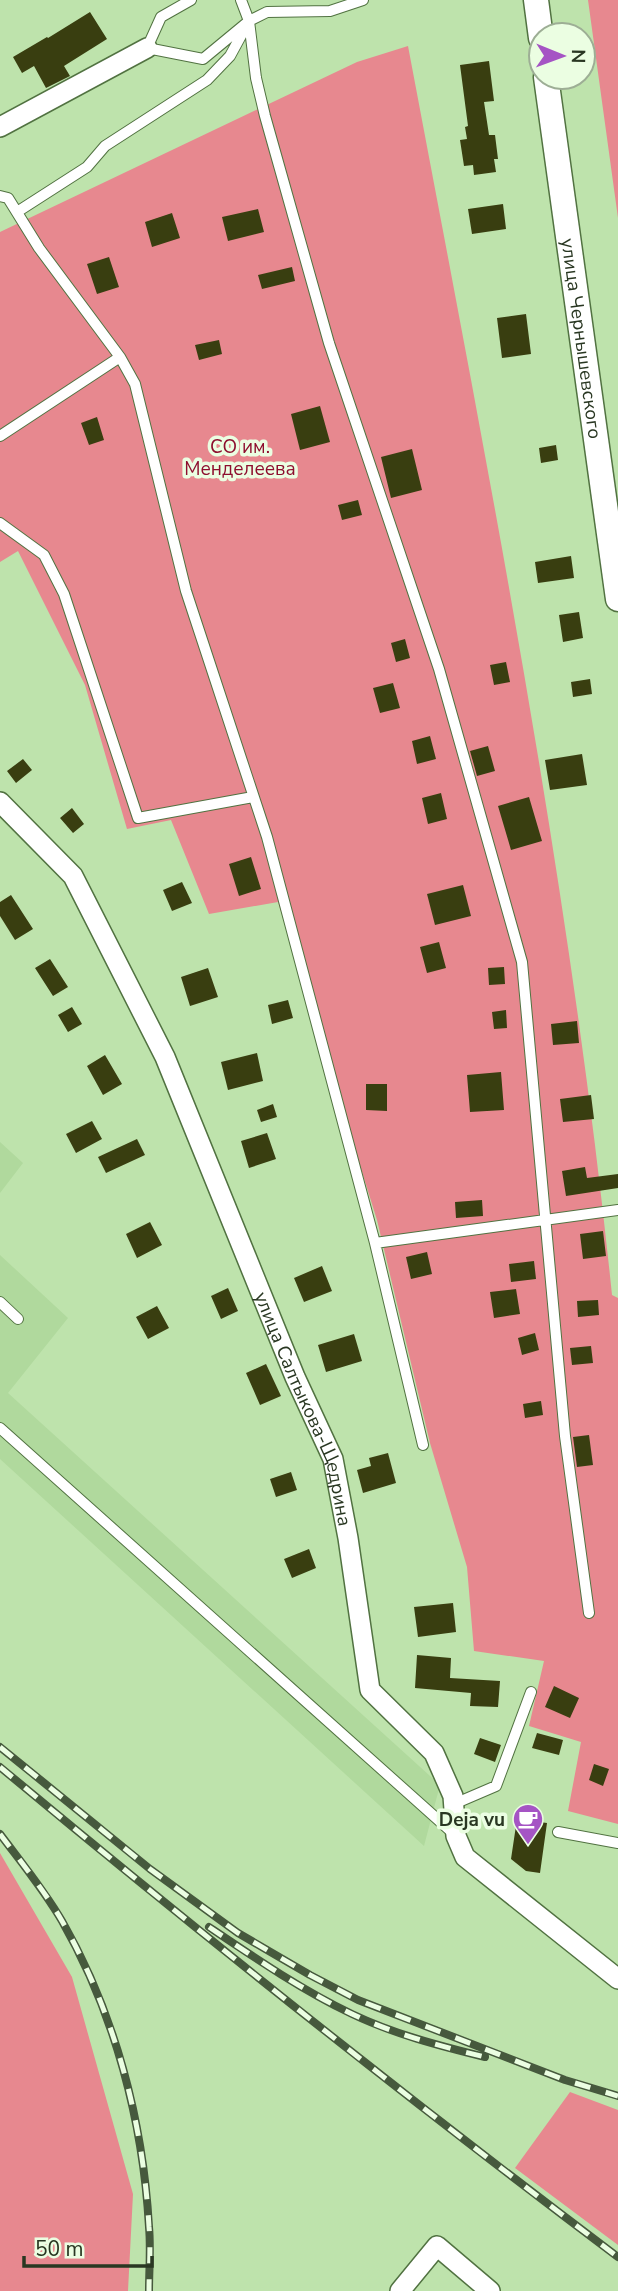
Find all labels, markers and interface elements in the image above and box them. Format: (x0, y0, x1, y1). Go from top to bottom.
north arrow (527, 21, 597, 91)
text: N (565, 49, 591, 64)
street label: улица Чернышевского (554, 237, 608, 441)
park label: СО им. Менделеева (184, 434, 296, 482)
street label: улица Салтыкова-Щедрина (248, 1288, 357, 1528)
cafe icon: Deja vu (511, 1802, 545, 1846)
place label: Deja vu (439, 1807, 505, 1833)
scale bar (24, 2224, 152, 2268)
text: 50 m (35, 2235, 84, 2263)

